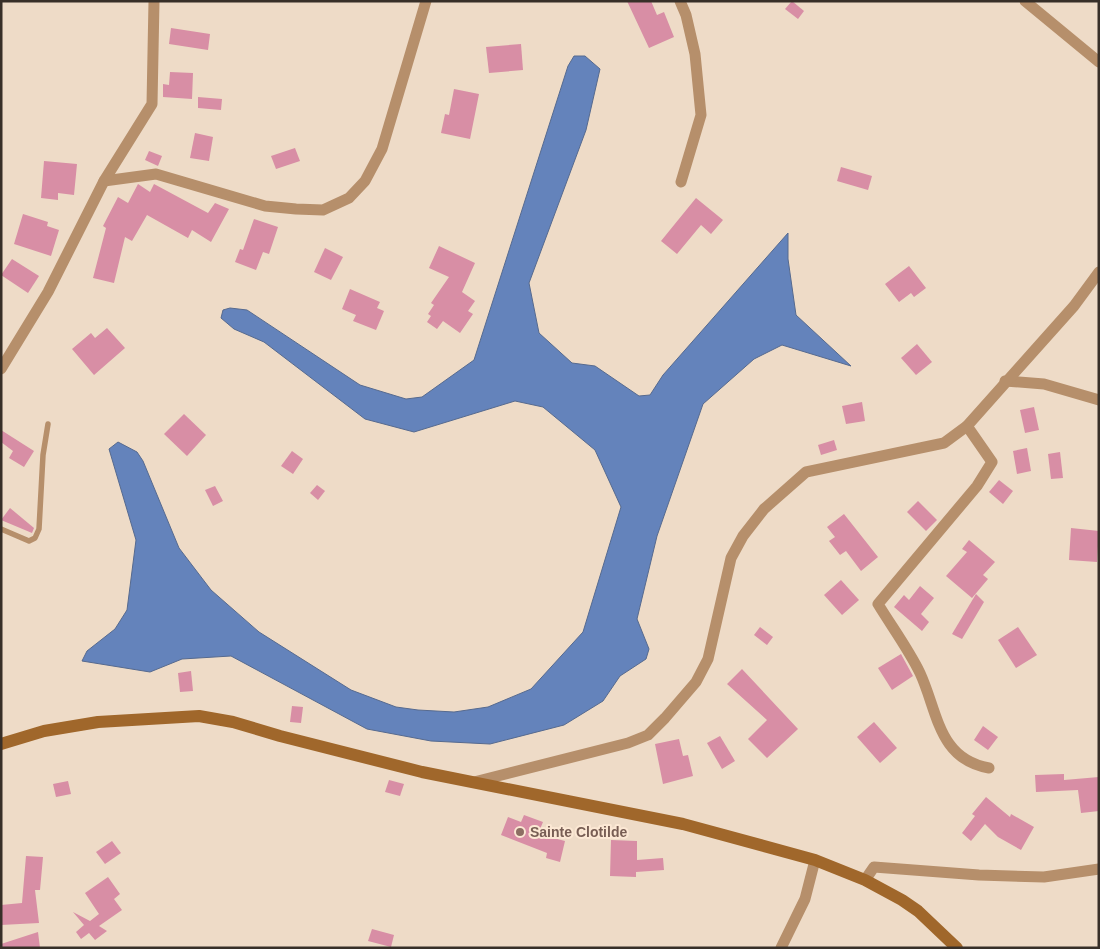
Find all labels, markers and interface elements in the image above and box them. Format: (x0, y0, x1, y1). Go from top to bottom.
place label: Sainte Clotilde (530, 824, 627, 840)
marker: Sainte Clotilde (514, 826, 526, 838)

